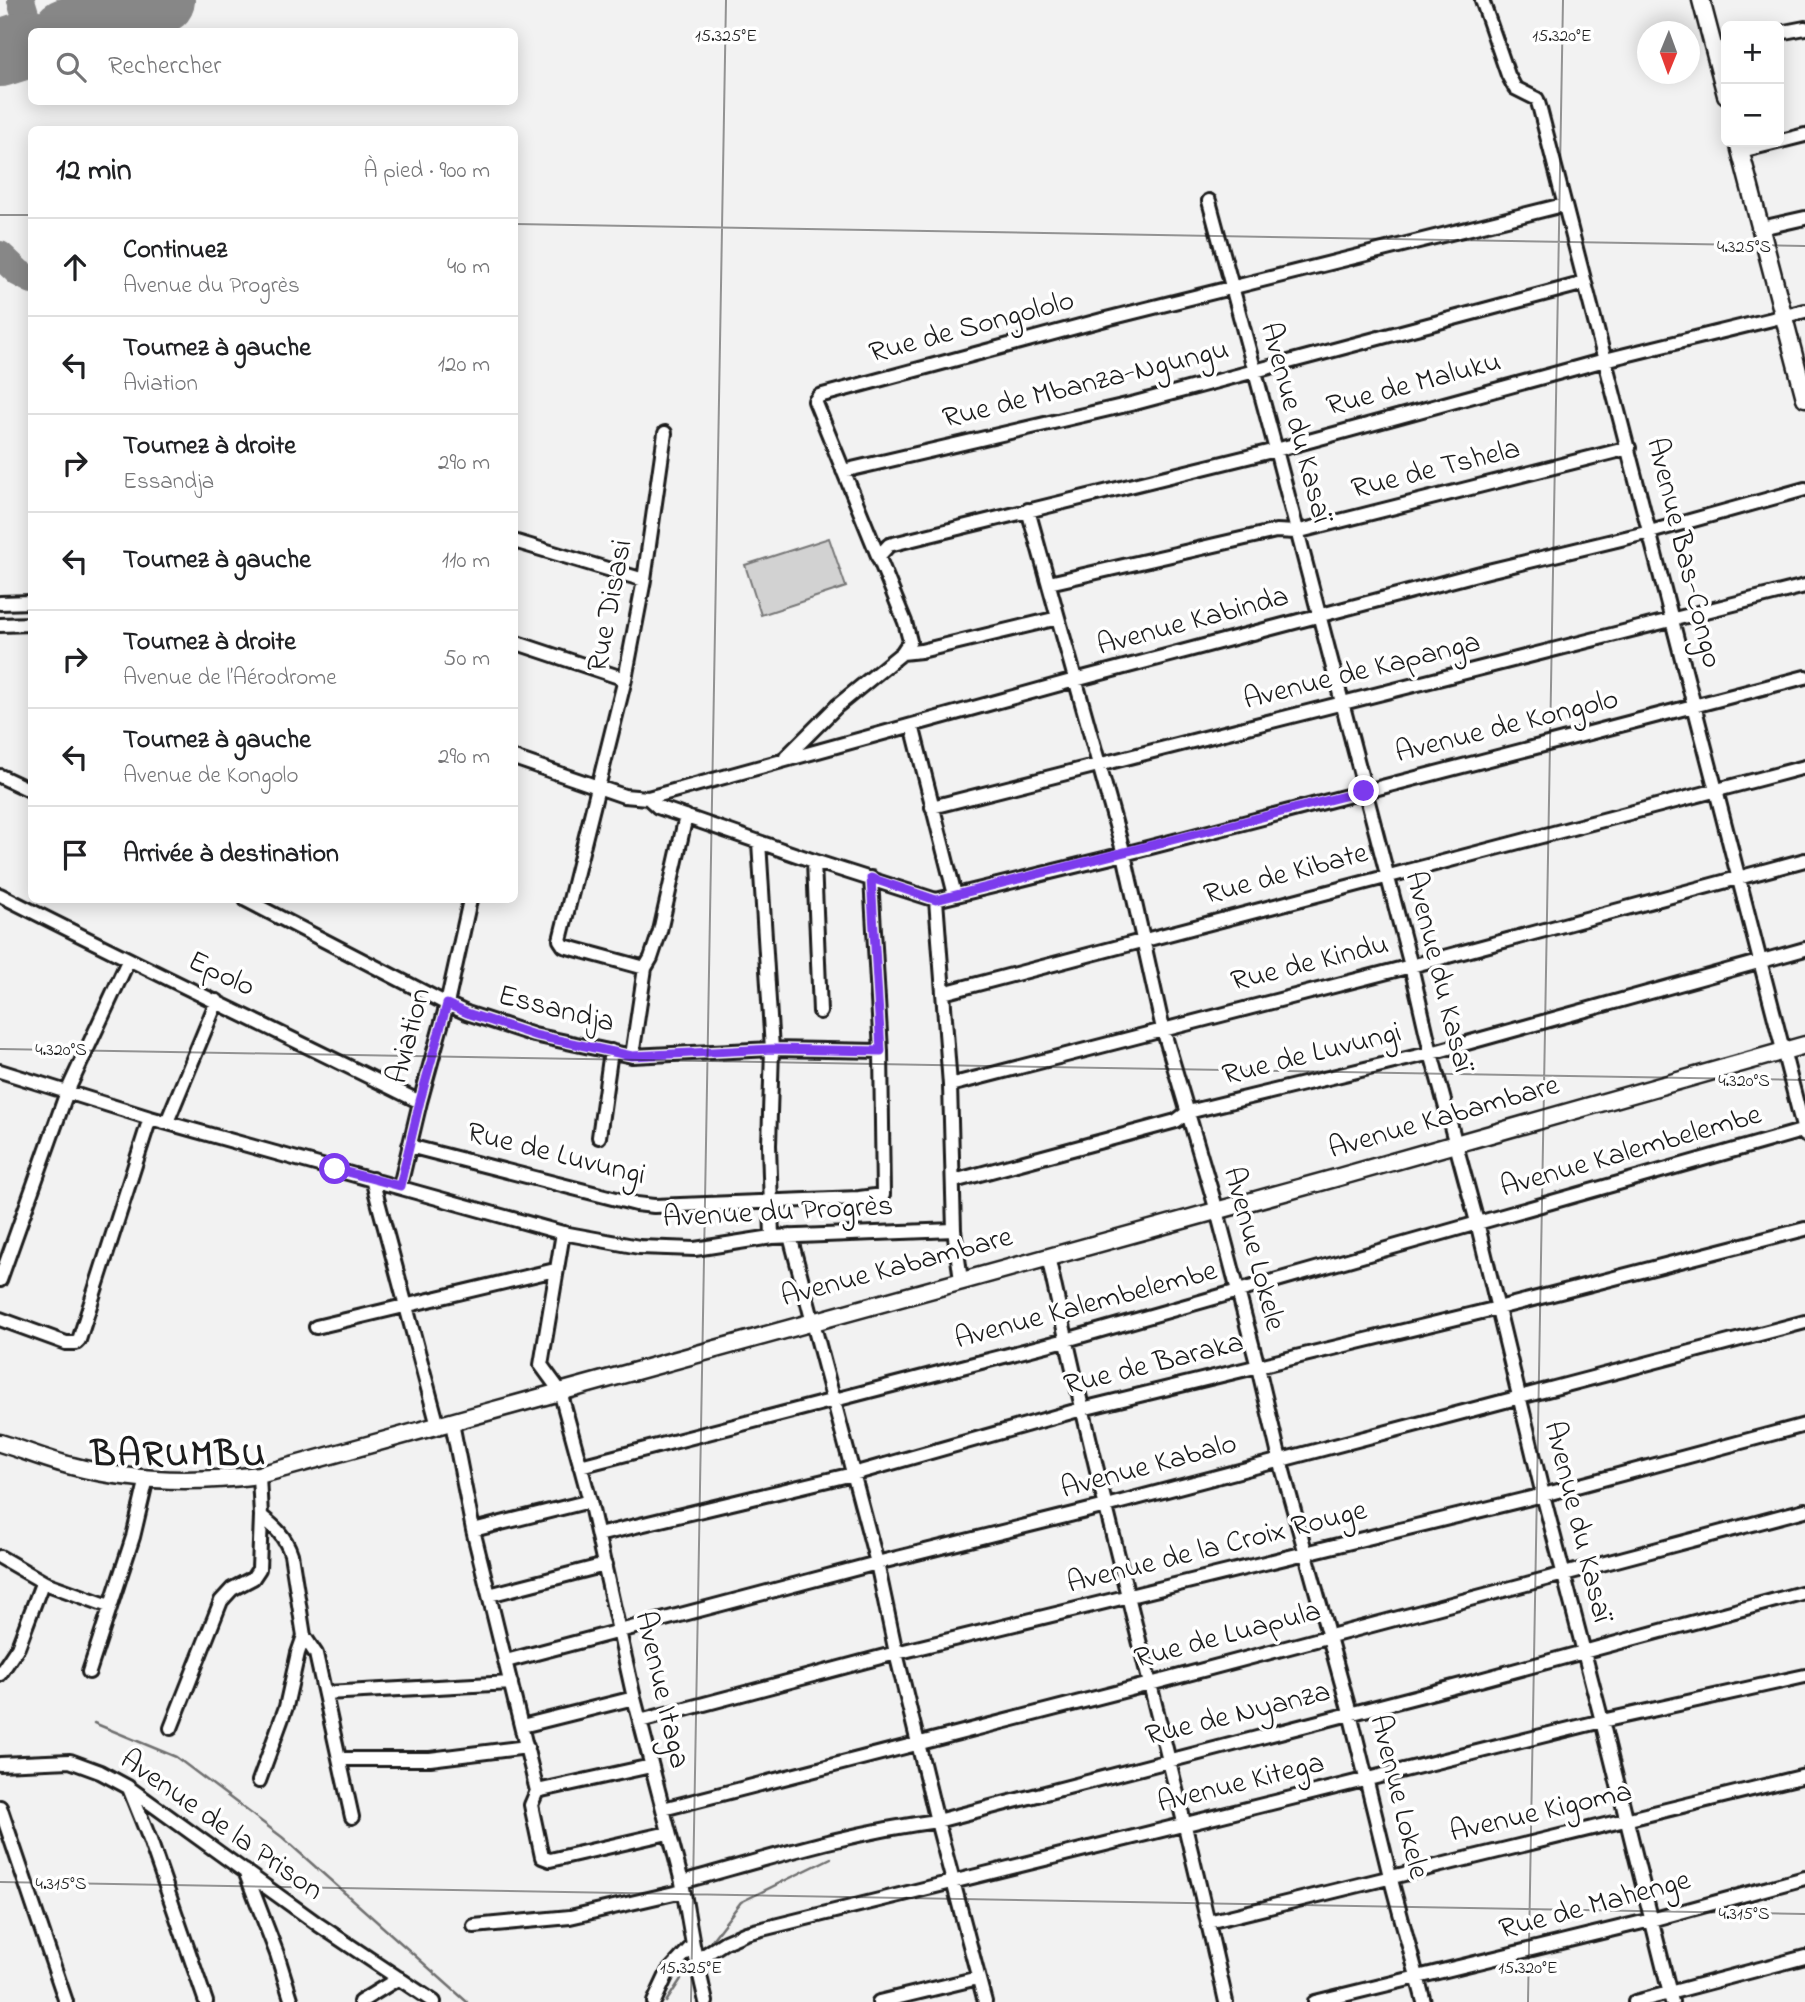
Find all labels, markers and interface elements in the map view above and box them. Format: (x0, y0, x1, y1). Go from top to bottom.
north arrow (1637, 21, 1700, 84)
map controls (1721, 21, 1784, 147)
button: + (1721, 21, 1784, 84)
text: 15.325°E (695, 24, 757, 50)
text: 15.320°E (1532, 24, 1592, 50)
search box (28, 28, 518, 105)
icon: search (52, 48, 90, 86)
text: Rechercher (108, 48, 221, 86)
button: − (1721, 84, 1784, 147)
text: 12 min (56, 150, 131, 194)
text: À pied · 900 m (363, 155, 490, 188)
text: Continuez (123, 232, 227, 270)
text: 4.325°S (1717, 235, 1771, 261)
icon: ahead (56, 248, 94, 286)
text: 40 m (447, 251, 490, 284)
text: Avenue du Progrès (123, 270, 300, 303)
street label: Rue de Songololo (865, 279, 1079, 377)
street label: Avenue du Kasaï (1247, 318, 1343, 529)
street label: Rue de Mbanza-Ngungu (938, 328, 1234, 442)
text: Tournez à gauche (123, 330, 311, 368)
street label: Rue de Maluku (1322, 341, 1506, 429)
icon: left (56, 346, 94, 384)
text: 120 m (438, 349, 490, 382)
text: Aviation (123, 368, 198, 401)
text: Tournez à droite (123, 428, 296, 466)
street label: Rue de Tshela (1347, 428, 1525, 512)
street label: Avenue Bas-Congo (1633, 433, 1733, 673)
icon: right (56, 444, 94, 482)
text: 290 m (438, 447, 490, 480)
text: Essandja (123, 466, 214, 499)
street label: Rue Disasi (577, 536, 645, 676)
icon: left (56, 542, 94, 580)
text: Tournez à gauche (123, 542, 311, 580)
text: 110 m (442, 545, 490, 578)
street label: Avenue Kabinda (1092, 575, 1294, 669)
street label: Avenue de Kapanga (1239, 621, 1485, 723)
text: Tournez à droite (123, 624, 296, 662)
icon: right (56, 640, 94, 678)
text: 50 m (443, 643, 490, 676)
text: Avenue de l’Aérodrome (123, 662, 337, 695)
street label: Avenue de Kongolo (1391, 678, 1623, 776)
text: Tournez à gauche (123, 722, 311, 760)
icon: left (56, 738, 94, 776)
text: 290 m (438, 741, 490, 774)
text: Avenue de Kongolo (123, 760, 298, 793)
route end (1348, 775, 1379, 806)
street label: Rue de Kibate (1199, 832, 1373, 918)
icon: arrive (56, 836, 94, 874)
text: Arrivée à destination (123, 836, 339, 874)
street label: Avenue du Kasaï (1392, 867, 1484, 1078)
street label: Rue de Kindu (1227, 923, 1393, 1005)
street label: Epolo (180, 940, 262, 1010)
street label: Essandja (493, 974, 619, 1046)
street label: Aviation (376, 983, 444, 1089)
street label: Rue de Luvungi (1218, 1012, 1406, 1098)
text: 4.320°S (35, 1038, 87, 1064)
street label: Avenue Kabambare (1324, 1064, 1565, 1172)
text: 4.320°S (1718, 1069, 1770, 1095)
street label: Avenue Kalembelembe (1495, 1093, 1767, 1210)
street label: Rue de Luvungi (462, 1112, 650, 1198)
route start (319, 1153, 350, 1184)
street label: Avenue Lokele (1210, 1162, 1296, 1336)
street label: Avenue du Progrès (662, 1185, 894, 1241)
street label: Avenue Kabambare (776, 1216, 1018, 1320)
street label: Avenue Kalembelembe (950, 1250, 1223, 1362)
street label: Rue de Baraka (1060, 1321, 1248, 1409)
street label: Avenue du Kasaï (1531, 1417, 1623, 1628)
street label: Avenue Kabalo (1056, 1422, 1242, 1512)
district label: BARUMBU (89, 1429, 267, 1483)
street label: Avenue de la Croix Rouge (1062, 1489, 1372, 1607)
street label: Rue de Luapula (1130, 1590, 1326, 1682)
street label: Avenue Itaga (622, 1607, 700, 1773)
street label: Rue de Nyanza (1141, 1671, 1335, 1759)
street label: Avenue Lokele (1356, 1710, 1440, 1884)
street label: Avenue de la Prison (110, 1739, 332, 1913)
street label: Avenue Kitega (1153, 1742, 1329, 1826)
street label: Avenue Kigoma (1446, 1771, 1636, 1855)
street label: Rue de Mahenge (1495, 1859, 1696, 1953)
text: 4.315°S (36, 1872, 86, 1898)
text: 4.315°S (1719, 1902, 1769, 1928)
text: 15.325°E (660, 1956, 722, 1982)
text: 15.320°E (1498, 1956, 1558, 1982)

